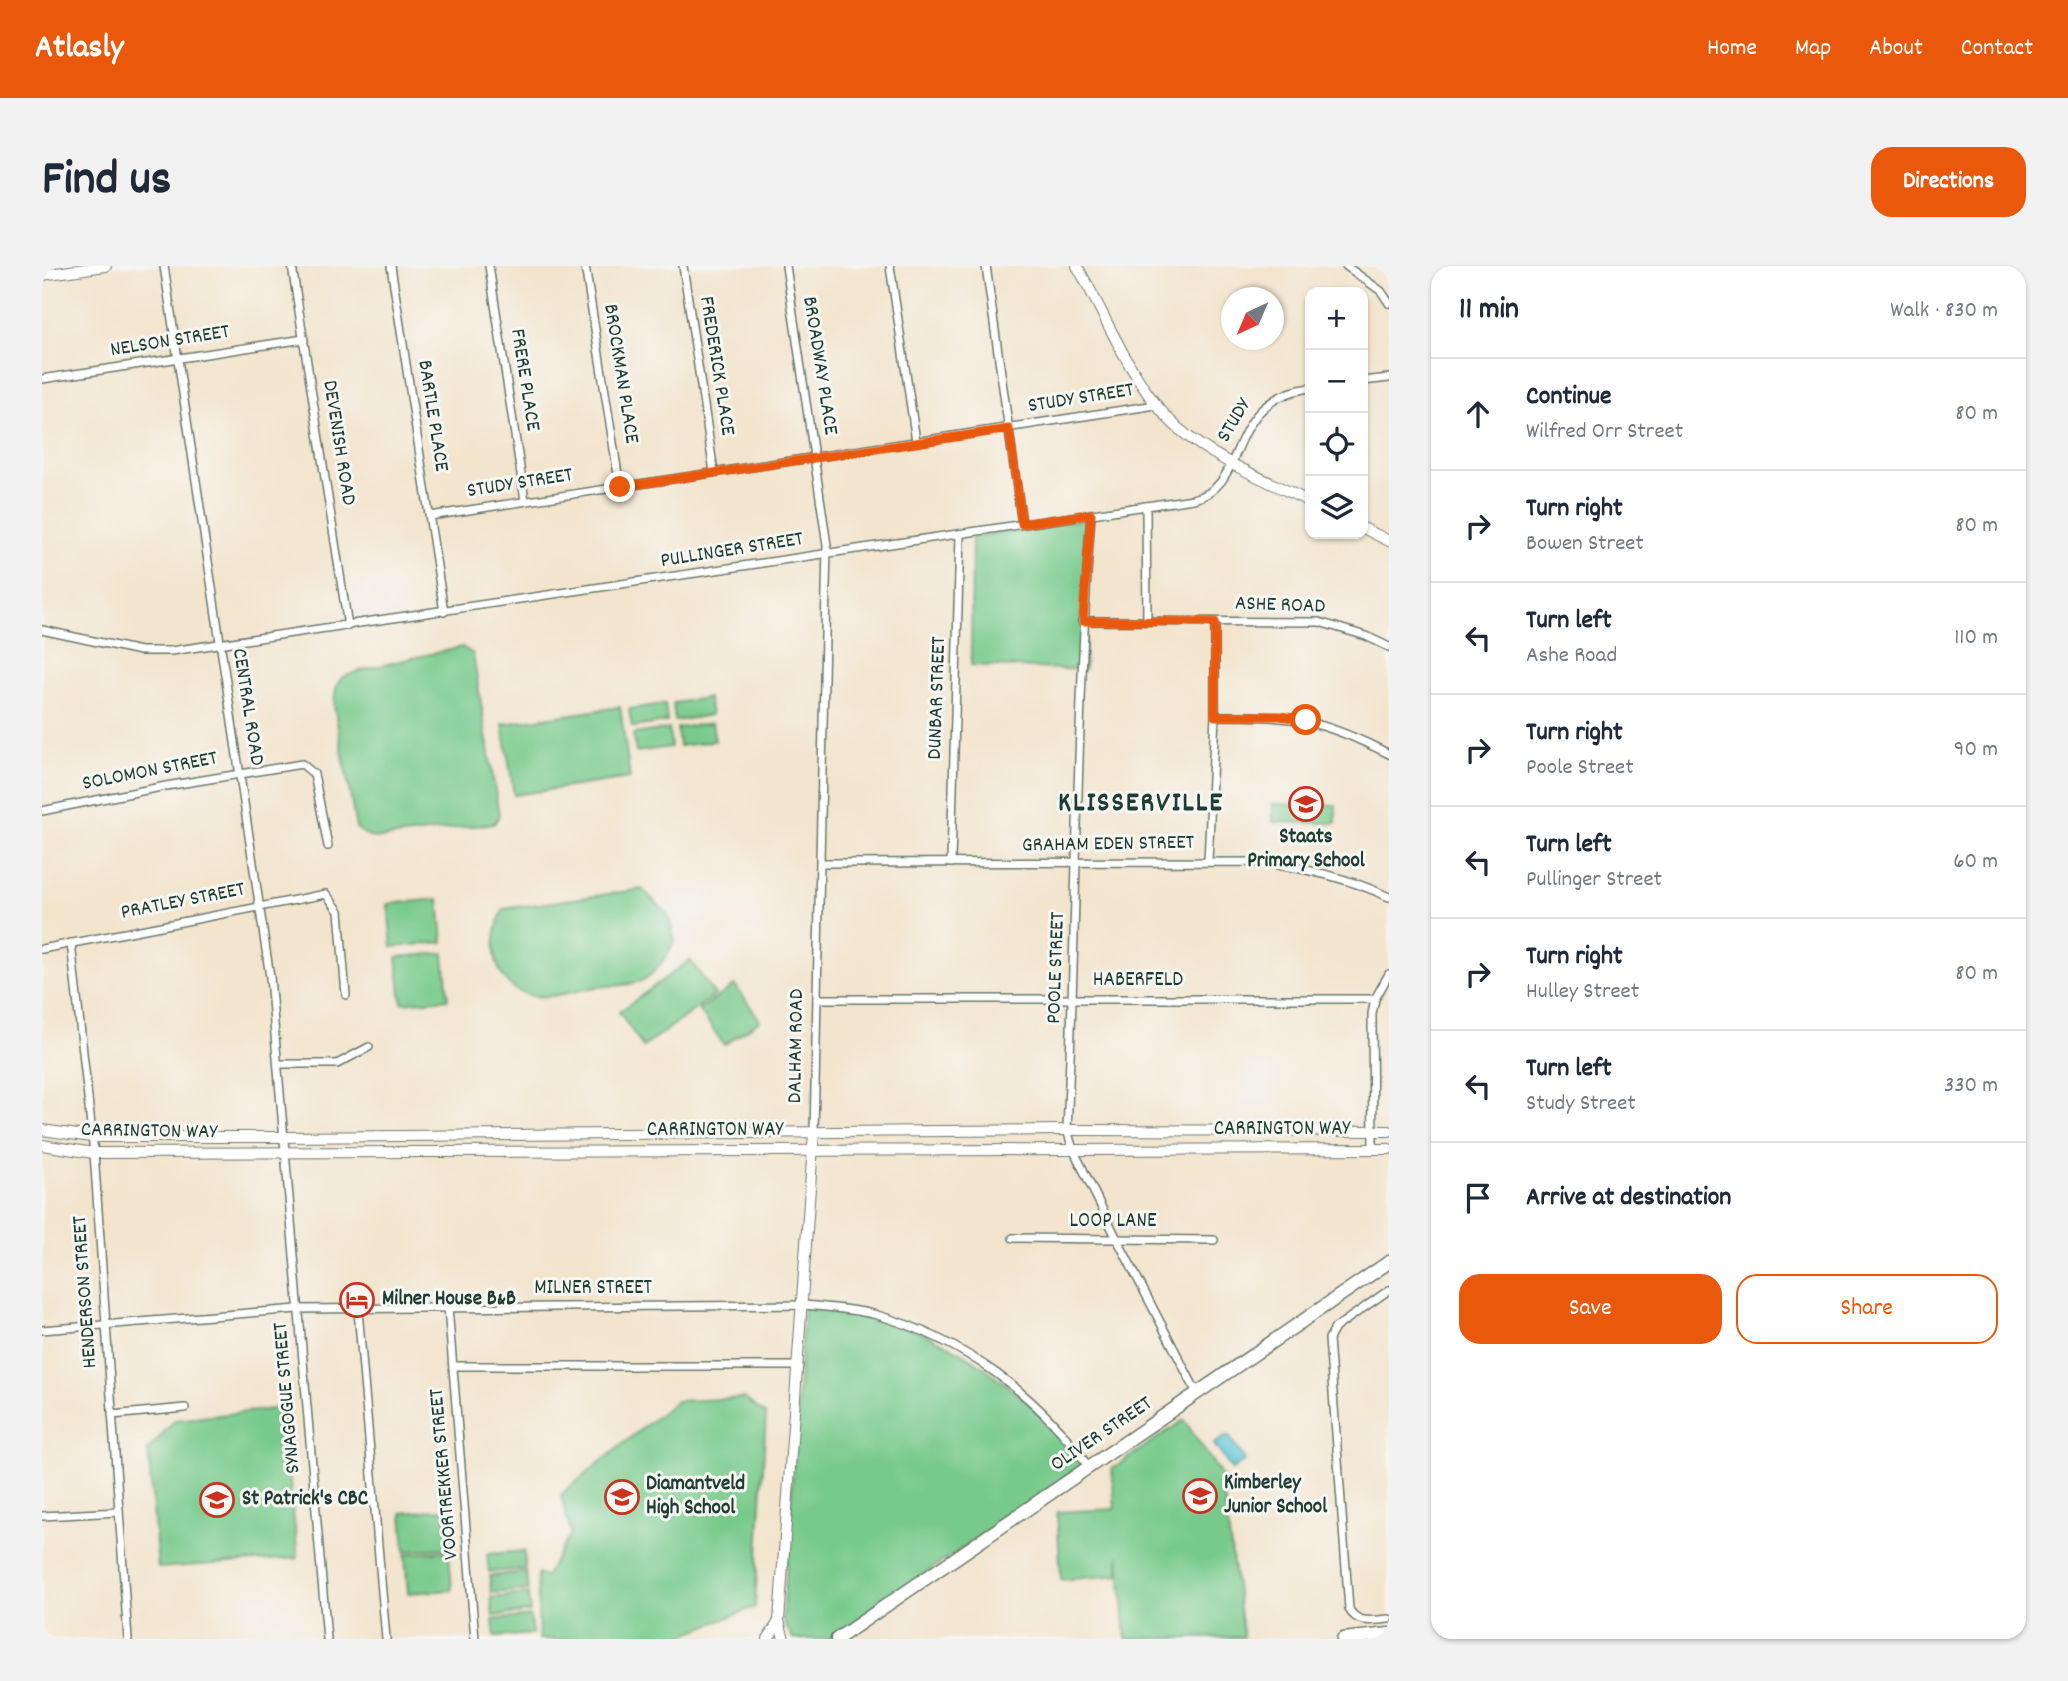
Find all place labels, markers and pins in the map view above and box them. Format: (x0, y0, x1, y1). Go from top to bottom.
school or university icon: Staats Primary School (1287, 785, 1325, 823)
place label: Staats Primary School (1247, 823, 1366, 877)
hotel icon: Milner House B&B (338, 1281, 376, 1319)
place label: Milner House B&B (382, 1285, 516, 1315)
place label: Kimberley Junior School (1224, 1469, 1328, 1523)
place label: Diamantveld High School (646, 1470, 745, 1524)
school or university icon: Kimberley Junior School (1181, 1477, 1219, 1515)
school or university icon: Diamantveld High School (603, 1478, 641, 1516)
school or university icon: St Patrick's CBC (198, 1481, 236, 1519)
place label: St Patrick's CBC (242, 1485, 369, 1515)

